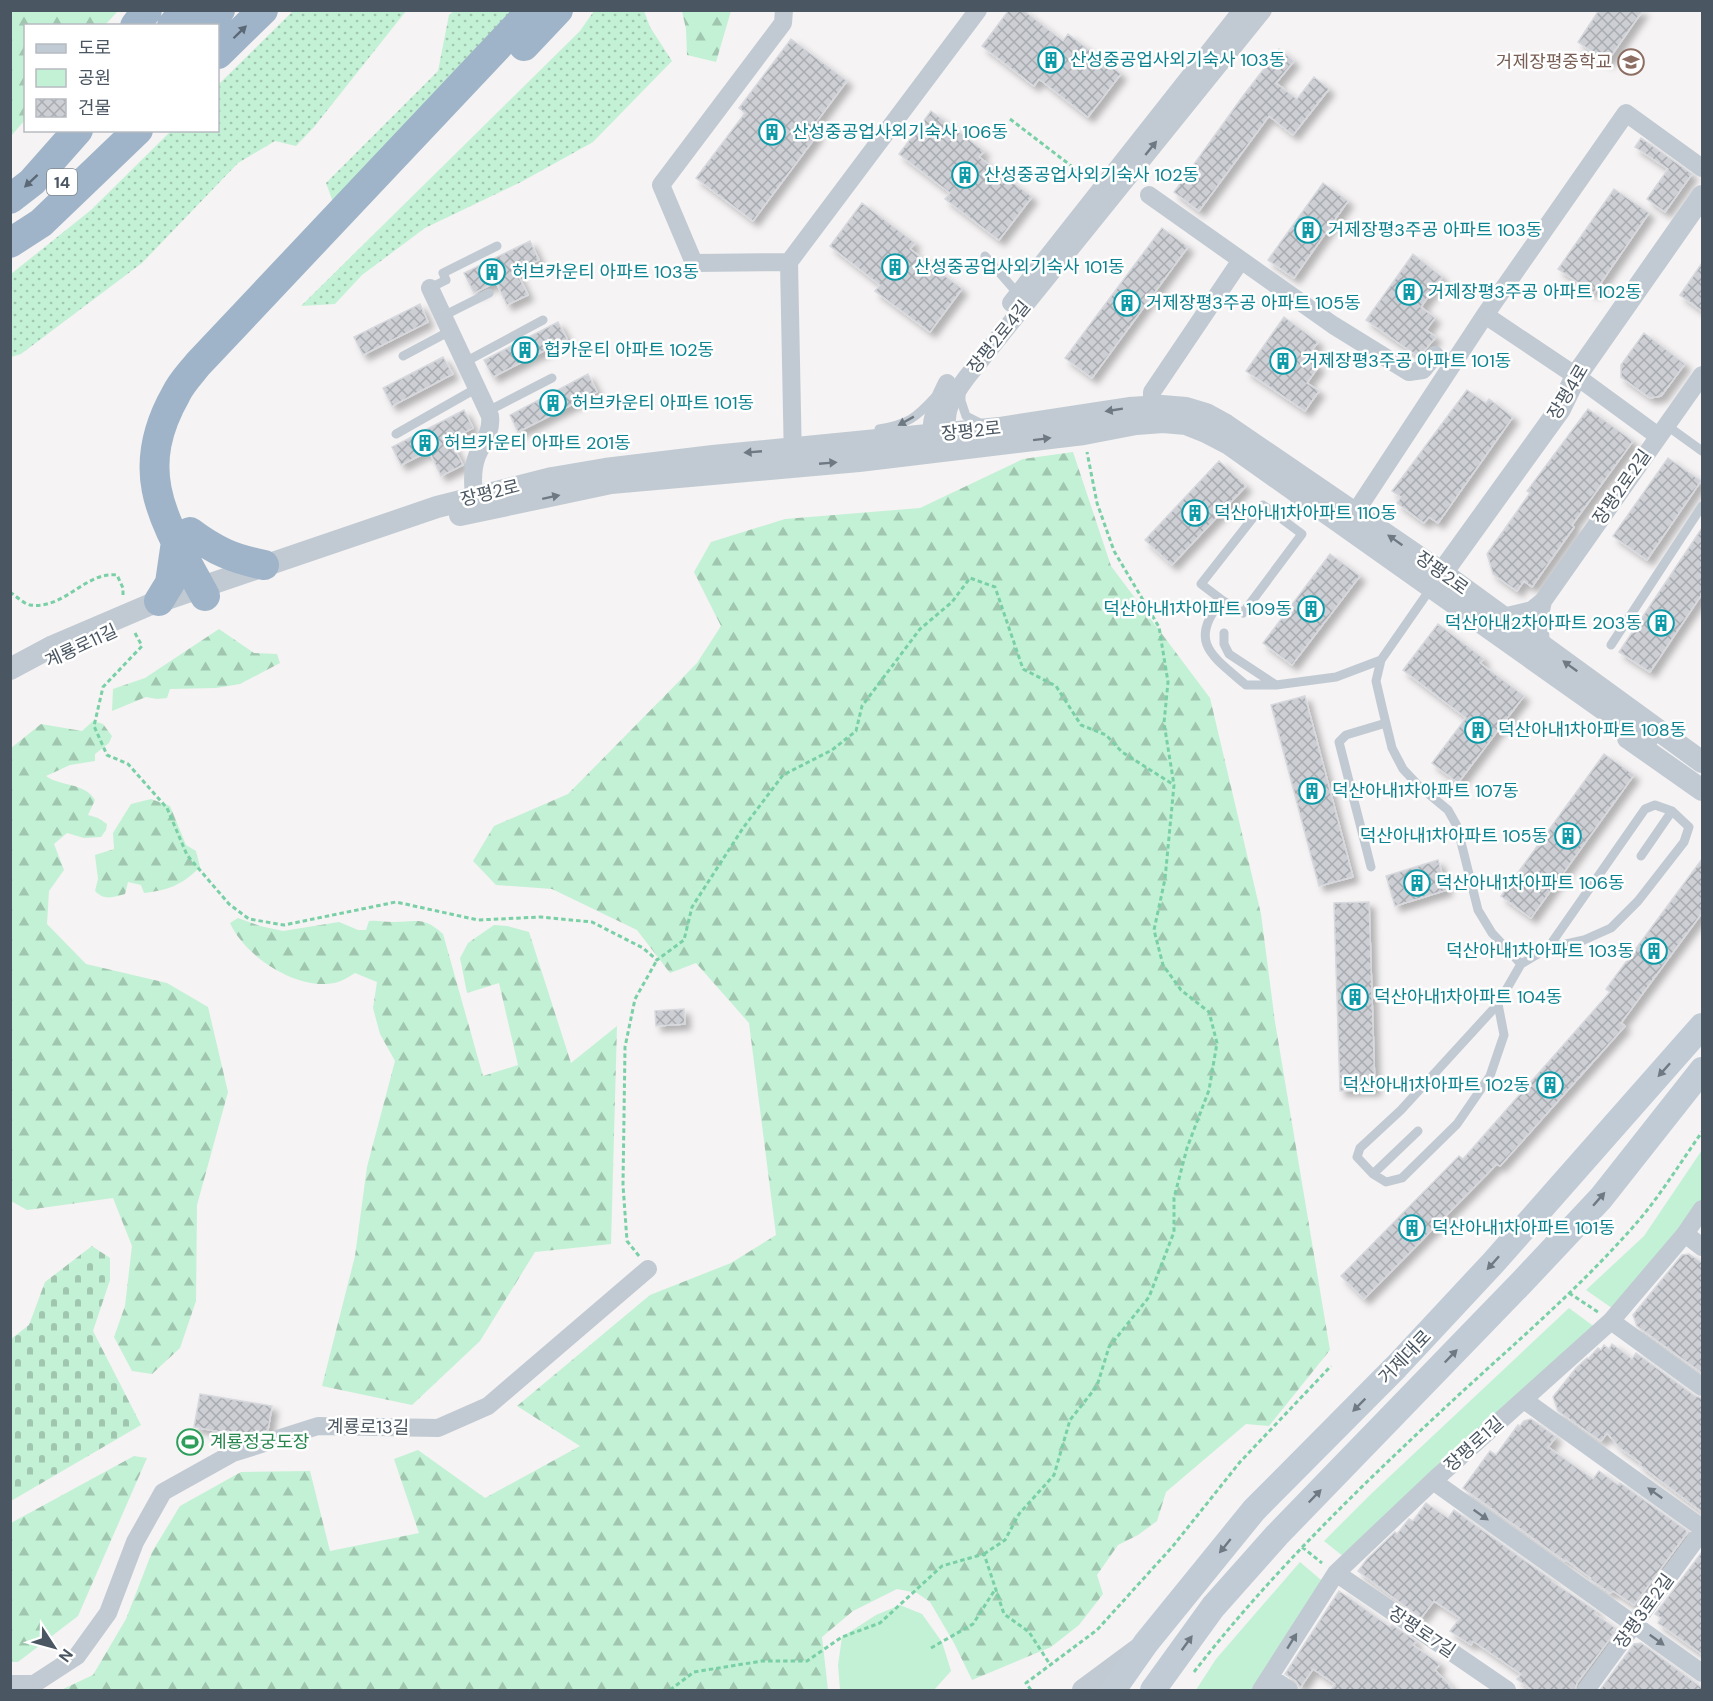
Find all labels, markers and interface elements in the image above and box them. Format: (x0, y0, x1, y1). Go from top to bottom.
legend (24, 24, 219, 132)
one-way arrow (233, 26, 247, 40)
text: 도로 (78, 36, 111, 60)
building icon: 산성중공업사외기숙사 103동 (1036, 45, 1066, 75)
school or university icon: 거제장평중학교 (1616, 47, 1646, 77)
place label: 산성중공업사외기숙사 103동 (1070, 48, 1286, 72)
place label: 거제장평중학교 (1496, 50, 1612, 74)
text: 공원 (78, 66, 111, 90)
text: 건물 (78, 96, 111, 120)
building icon: 산성중공업사외기숙사 106동 (757, 117, 787, 147)
place label: 산성중공업사외기숙사 106동 (792, 120, 1008, 144)
one-way arrow (1145, 140, 1158, 156)
building icon: 산성중공업사외기숙사 102동 (950, 160, 980, 190)
place label: 산성중공업사외기숙사 102동 (984, 163, 1199, 187)
road number: 14 (47, 169, 77, 195)
one-way arrow (25, 174, 39, 188)
building icon: 거제장평3주공 아파트 103동 (1293, 215, 1323, 245)
place label: 거제장평3주공 아파트 103동 (1328, 218, 1542, 242)
building icon: 산성중공업사외기숙사 101동 (880, 252, 910, 282)
place label: 산성중공업사외기숙사 101동 (914, 255, 1125, 279)
building icon: 허브카운티 아파트 103동 (477, 257, 507, 287)
place label: 허브카운티 아파트 103동 (512, 260, 699, 284)
building icon: 거제장평3주공 아파트 102동 (1394, 277, 1424, 307)
place label: 거제장평3주공 아파트 102동 (1428, 280, 1642, 304)
building icon: 거제장평3주공 아파트 105동 (1112, 288, 1142, 318)
place label: 거제장평3주공 아파트 105동 (1146, 291, 1361, 315)
street label: 장평2로4길 (962, 295, 1036, 379)
building icon: 헙카운티 아파트 102동 (510, 335, 540, 365)
place label: 헙카운티 아파트 102동 (544, 338, 714, 362)
building icon: 거제장평3주공 아파트 101동 (1268, 346, 1298, 376)
place label: 거제장평3주공 아파트 101동 (1302, 349, 1511, 373)
street label: 장평4로 (1542, 360, 1594, 424)
building icon: 허브카운티 아파트 101동 (538, 388, 568, 418)
place label: 허브카운티 아파트 101동 (572, 391, 754, 415)
one-way arrow (1104, 406, 1123, 415)
one-way arrow (897, 416, 914, 426)
street label: 장평2로 (940, 416, 1002, 446)
building icon: 허브카운티 아파트 201동 (410, 428, 440, 458)
place label: 허브카운티 아파트 201동 (444, 431, 631, 455)
one-way arrow (1033, 434, 1052, 444)
street label: 장평2로2길 (1587, 444, 1657, 530)
one-way arrow (744, 447, 763, 457)
one-way arrow (818, 459, 837, 468)
street label: 장평2로 (458, 474, 522, 512)
one-way arrow (542, 492, 561, 501)
building icon: 덕산아내1차아파트 110동 (1180, 498, 1210, 528)
place label: 덕산아내1차아파트 110동 (1214, 501, 1397, 525)
one-way arrow (1388, 534, 1404, 546)
street label: 장평2로 (1411, 546, 1473, 600)
building icon: 덕산아내1차아파트 109동 (1296, 594, 1326, 624)
place label: 덕산아내1차아파트 109동 (1103, 597, 1292, 621)
building icon: 덕산아내2차아파트 203동 (1646, 608, 1676, 638)
place label: 덕산아내2차아파트 203동 (1445, 611, 1642, 635)
street label: 계룡로11길 (41, 619, 121, 673)
one-way arrow (1563, 660, 1579, 672)
building icon: 덕산아내1차아파트 108동 (1463, 715, 1493, 745)
place label: 덕산아내1차아파트 108동 (1498, 718, 1686, 742)
building icon: 덕산아내1차아파트 107동 (1297, 776, 1327, 806)
place label: 덕산아내1차아파트 107동 (1332, 779, 1519, 803)
building icon: 덕산아내1차아파트 105동 (1553, 821, 1583, 851)
place label: 덕산아내1차아파트 105동 (1360, 824, 1548, 848)
building icon: 덕산아내1차아파트 106동 (1402, 868, 1432, 898)
place label: 덕산아내1차아파트 106동 (1436, 871, 1625, 895)
building icon: 덕산아내1차아파트 103동 (1639, 936, 1669, 966)
place label: 덕산아내1차아파트 103동 (1446, 939, 1634, 963)
building icon: 덕산아내1차아파트 104동 (1340, 982, 1370, 1012)
place label: 덕산아내1차아파트 104동 (1374, 985, 1562, 1009)
one-way arrow (1658, 1062, 1671, 1077)
building icon: 덕산아내1차아파트 102동 (1535, 1070, 1565, 1100)
place label: 덕산아내1차아파트 102동 (1342, 1073, 1530, 1097)
one-way arrow (1592, 1192, 1605, 1207)
building icon: 덕산아내1차아파트 101동 (1397, 1213, 1427, 1243)
place label: 덕산아내1차아파트 101동 (1432, 1216, 1615, 1240)
one-way arrow (1486, 1256, 1500, 1271)
street label: 거제대로 (1373, 1325, 1437, 1389)
one-way arrow (1443, 1349, 1457, 1363)
one-way arrow (1352, 1397, 1366, 1411)
street label: 장평로1길 (1439, 1411, 1509, 1477)
street label: 계룡로13길 (327, 1414, 409, 1440)
sports icon: 계룡정궁도장 (175, 1427, 205, 1457)
place label: 계룡정궁도장 (210, 1430, 309, 1454)
one-way arrow (1308, 1488, 1322, 1503)
one-way arrow (1647, 1488, 1662, 1500)
one-way arrow (1473, 1509, 1489, 1520)
one-way arrow (1218, 1538, 1231, 1554)
street label: 장평3로2길 (1609, 1569, 1679, 1653)
street label: 장평로7길 (1384, 1601, 1460, 1663)
north arrow (24, 1617, 84, 1677)
one-way arrow (1286, 1633, 1297, 1649)
one-way arrow (1649, 1634, 1665, 1645)
one-way arrow (1181, 1635, 1193, 1651)
text: N (54, 1645, 78, 1666)

